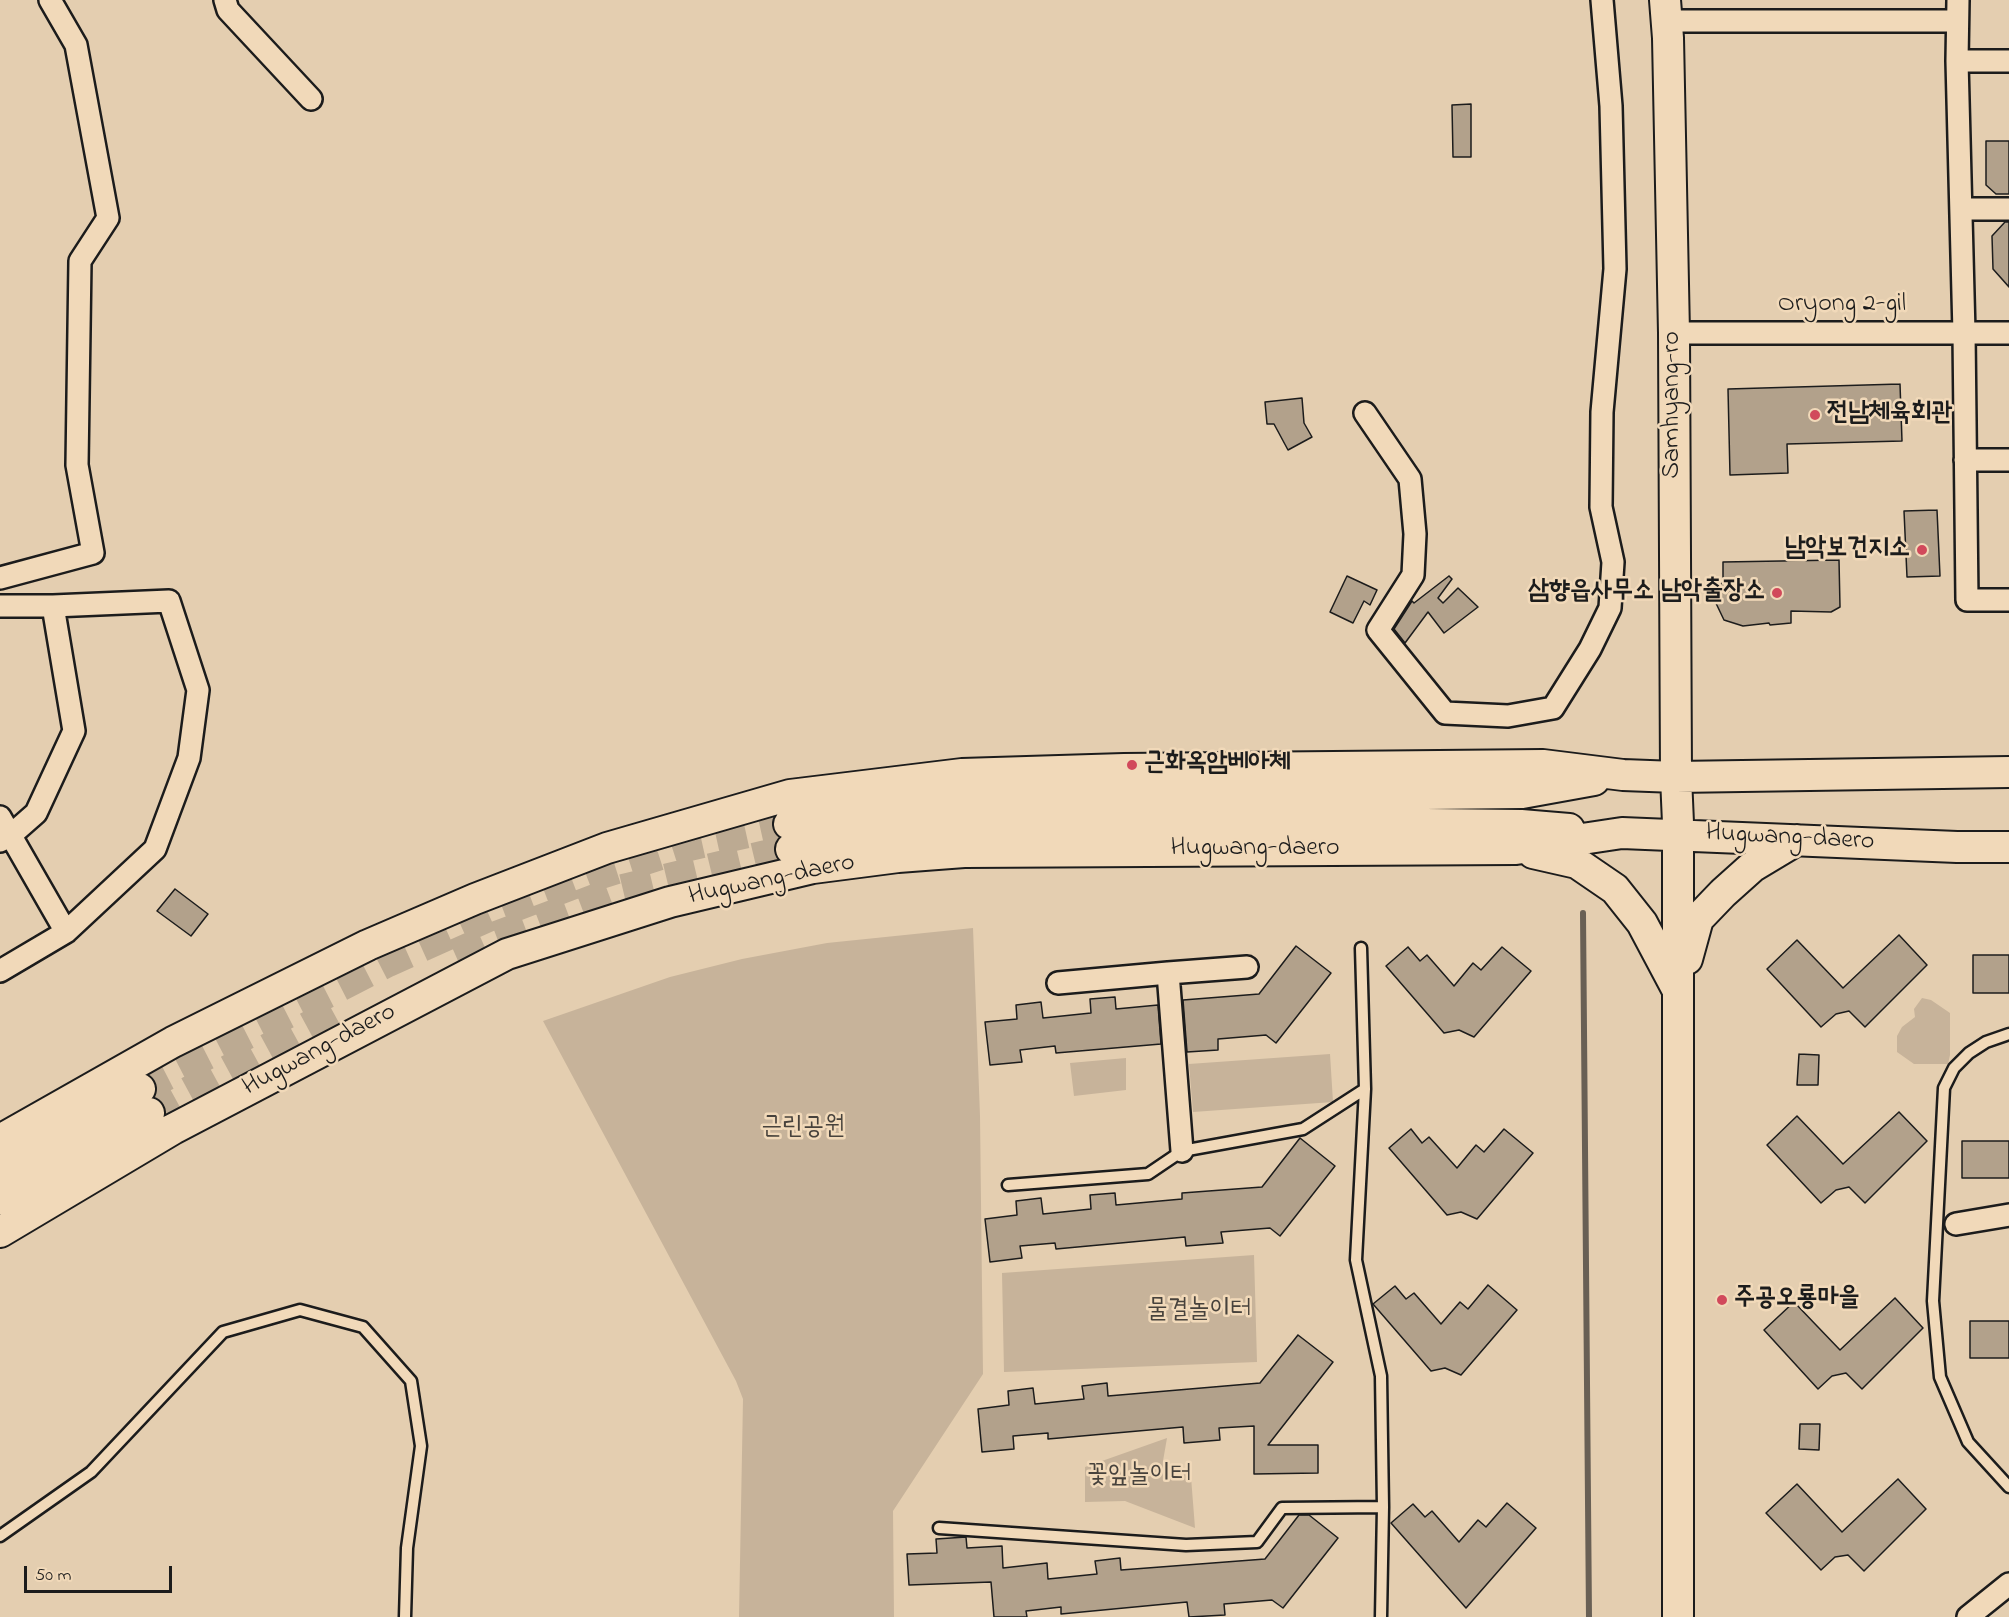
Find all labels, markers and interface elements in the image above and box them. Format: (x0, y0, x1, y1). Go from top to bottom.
street label: Oryong 2-gil (1778, 290, 1906, 322)
street label: Samhyang-ro (1658, 331, 1690, 479)
place label: 전남체육회관 (1827, 399, 1953, 431)
marker: 전남체육회관 (1808, 408, 1822, 422)
place label: 남악보건지소 (1784, 534, 1910, 566)
marker: 남악보건지소 (1915, 543, 1929, 557)
place label: 삼향읍사무소 남악출장소 (1528, 577, 1765, 609)
marker: 삼향읍사무소 남악출장소 (1770, 586, 1784, 600)
place label: 근화옥암베아체 (1144, 749, 1290, 781)
marker: 근화옥암베아체 (1125, 758, 1139, 772)
street label: Hugwang-daero (1705, 819, 1875, 859)
street label: Hugwang-daero (1171, 834, 1339, 866)
street label: Hugwang-daero (686, 848, 858, 914)
street label: Hugwang-daero (238, 998, 402, 1104)
park label: 근린공원 (761, 1113, 845, 1145)
place label: 주공오룡마을 (1734, 1284, 1860, 1316)
marker: 주공오룡마을 (1715, 1293, 1729, 1307)
park label: 물결놀이터 (1147, 1296, 1251, 1328)
park label: 꽃잎놀이터 (1087, 1461, 1191, 1493)
scale bar (27, 1554, 176, 1592)
text: 50 m (35, 1563, 72, 1589)

